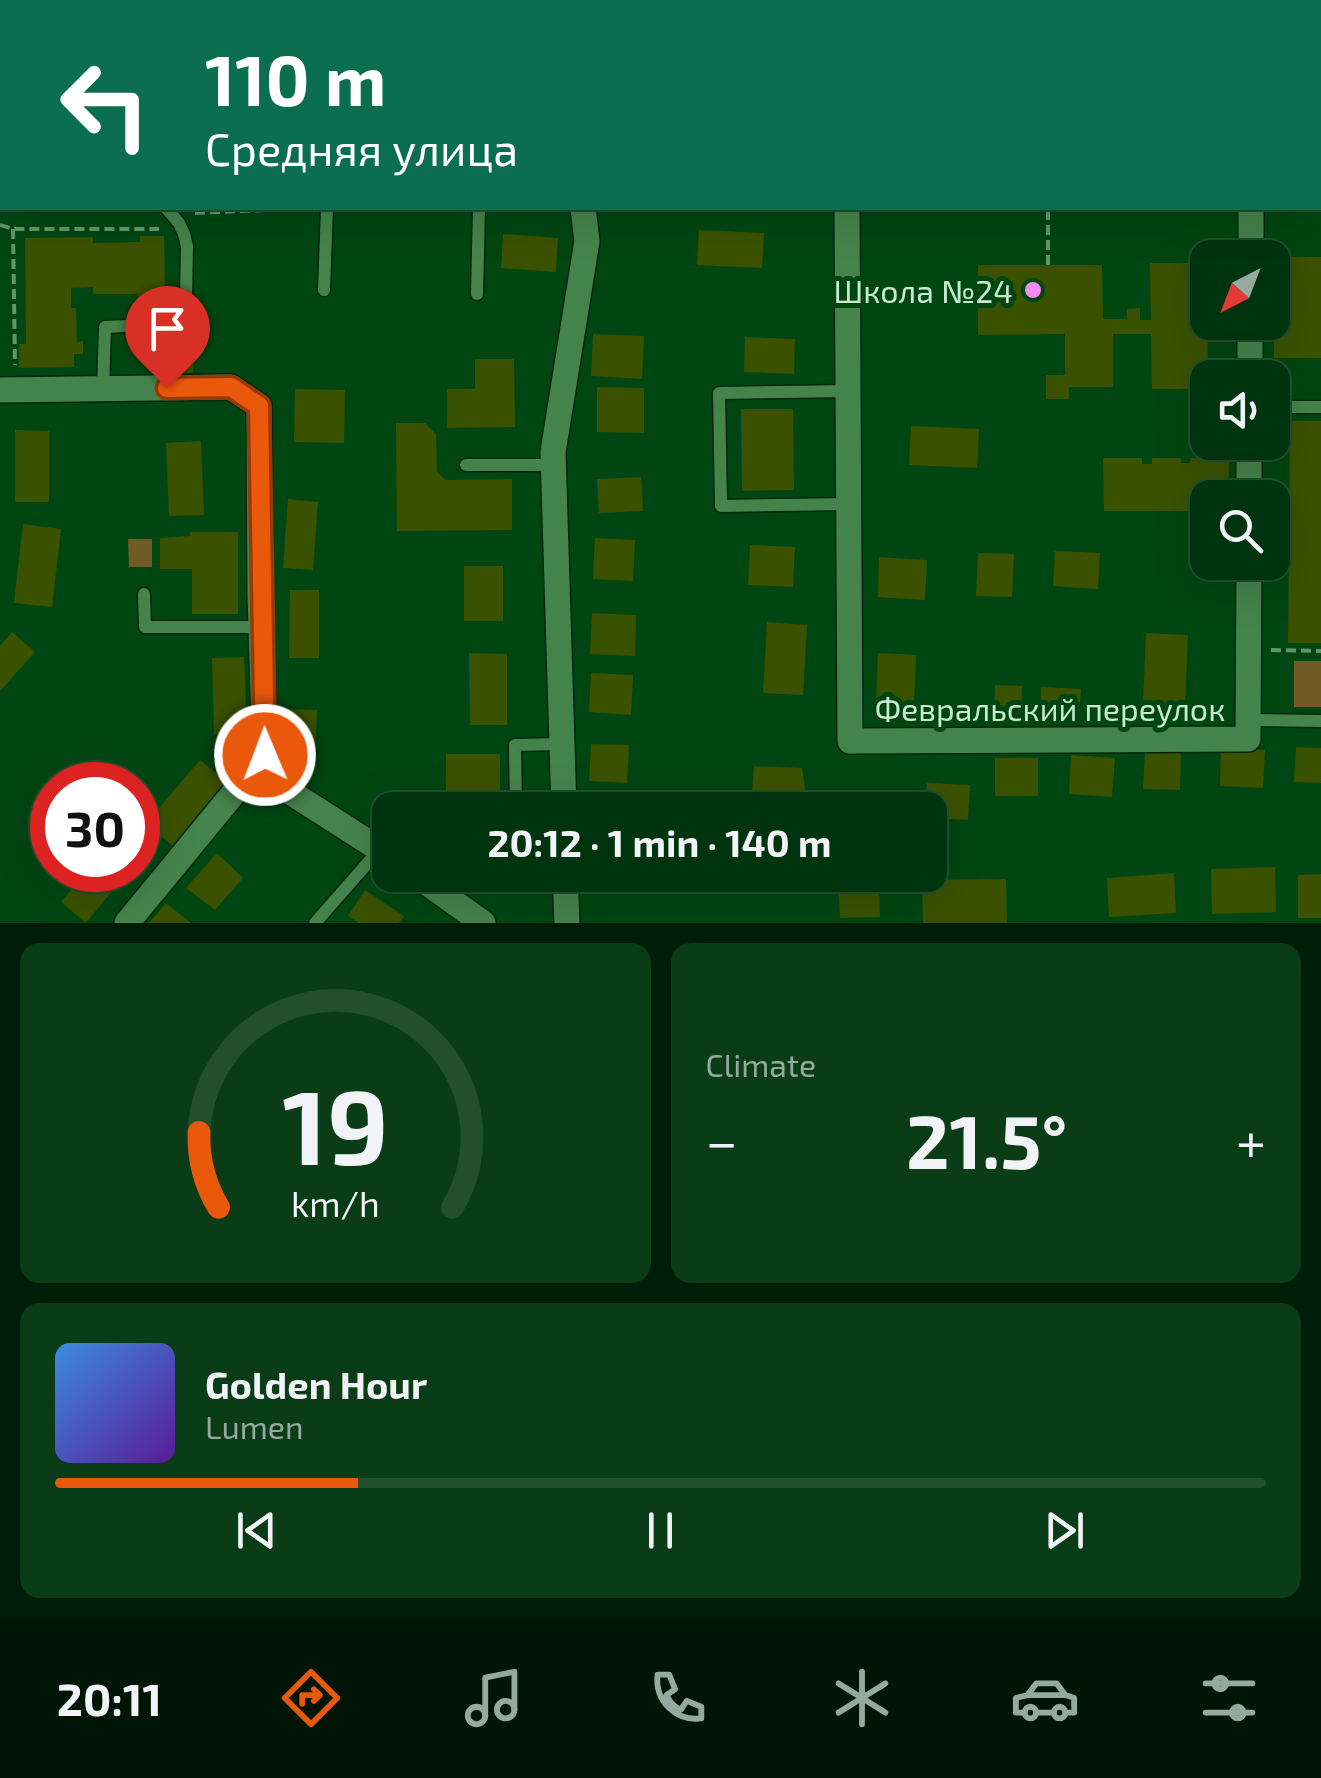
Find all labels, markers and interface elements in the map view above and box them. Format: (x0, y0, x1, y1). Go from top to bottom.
text: 110 m (205, 36, 386, 120)
icon: left (40, 40, 170, 170)
text: Средняя улица (205, 121, 518, 175)
north arrow (1190, 240, 1290, 340)
map controls (1190, 240, 1290, 580)
place label: Школа №24 (834, 271, 1013, 309)
marker: Школа №24 (1022, 279, 1044, 301)
pin (125, 286, 210, 389)
icon: arrive (140, 301, 195, 356)
button: sound (1190, 360, 1290, 460)
button: search (1190, 480, 1290, 580)
street label: Февральский переулок (875, 689, 1225, 728)
position arrow (213, 703, 317, 807)
speed limit sign: 30 (30, 762, 160, 892)
text: 20:12 · 1 min · 140 m (488, 819, 831, 865)
text: Climate (706, 1045, 816, 1083)
text: 19 (282, 1061, 388, 1186)
text: 21.5° (906, 1094, 1067, 1184)
text: − (706, 1107, 738, 1173)
text: + (1236, 1107, 1266, 1173)
text: km/h (291, 1181, 380, 1224)
text: Golden Hour (205, 1361, 427, 1407)
text: Lumen (205, 1407, 304, 1445)
icon: previous (229, 1503, 284, 1558)
icon: pause (633, 1503, 688, 1558)
icon: next (1037, 1503, 1092, 1558)
icon: directions (276, 1663, 346, 1733)
icon: music (459, 1663, 529, 1733)
icon: phone (643, 1663, 713, 1733)
icon: climate (827, 1663, 897, 1733)
icon: car (1010, 1663, 1080, 1733)
icon: filters (1194, 1663, 1264, 1733)
text: 20:11 (57, 1671, 162, 1725)

